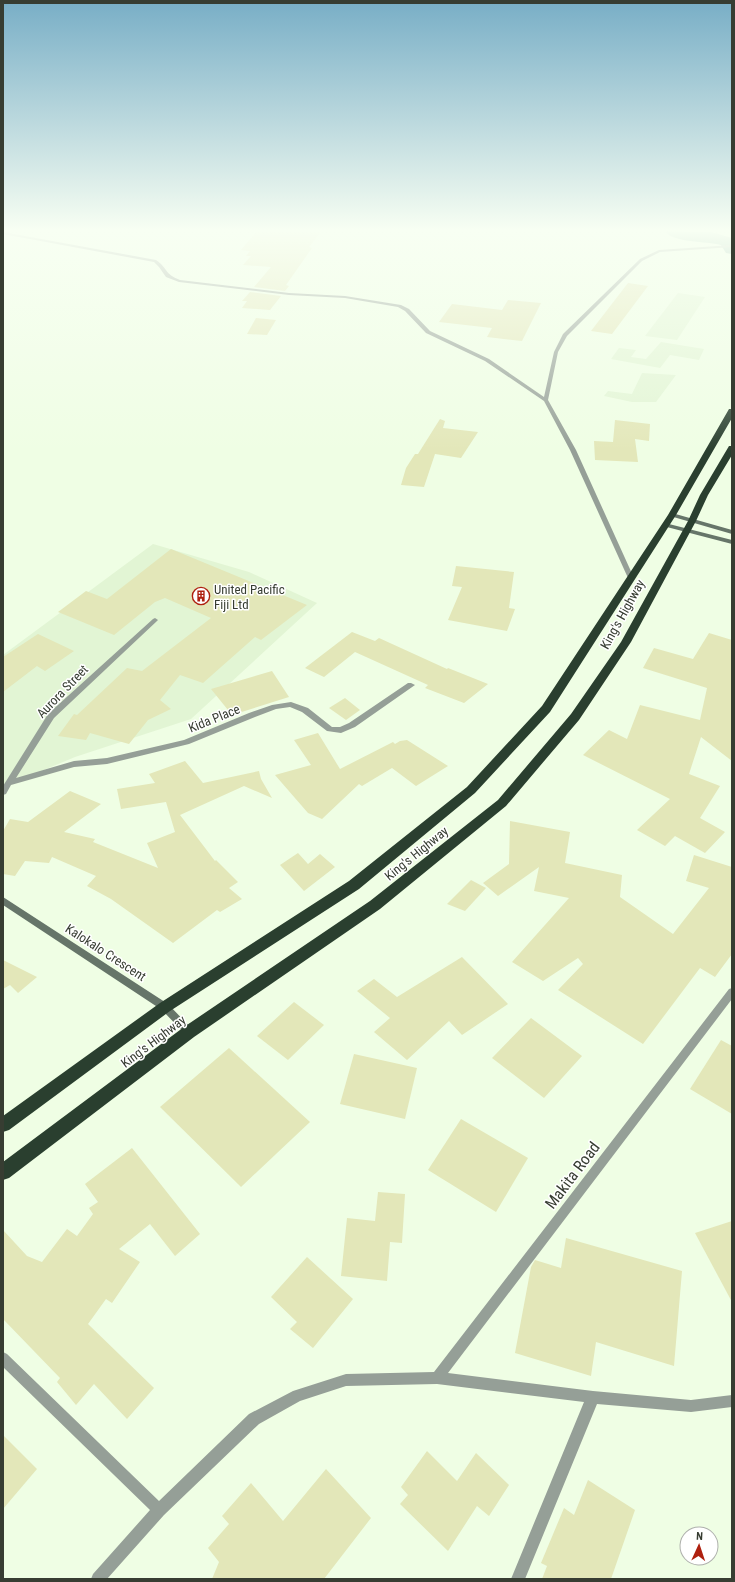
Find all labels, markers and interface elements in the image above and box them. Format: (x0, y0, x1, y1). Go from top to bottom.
street label: King's Highway (597, 576, 648, 652)
place label: United Pacific Fiji Ltd (214, 582, 285, 612)
building icon: United Pacific Fiji Ltd (191, 586, 211, 606)
street label: Aurora Street (34, 662, 91, 721)
street label: Kida Place (186, 701, 242, 736)
street label: King's Highway (382, 823, 451, 884)
street label: Kalokalo Crescent (63, 921, 149, 984)
street label: King's Highway (118, 1012, 189, 1071)
street label: Makita Road (541, 1138, 604, 1212)
north arrow (679, 1526, 719, 1566)
text: N (696, 1530, 703, 1543)

